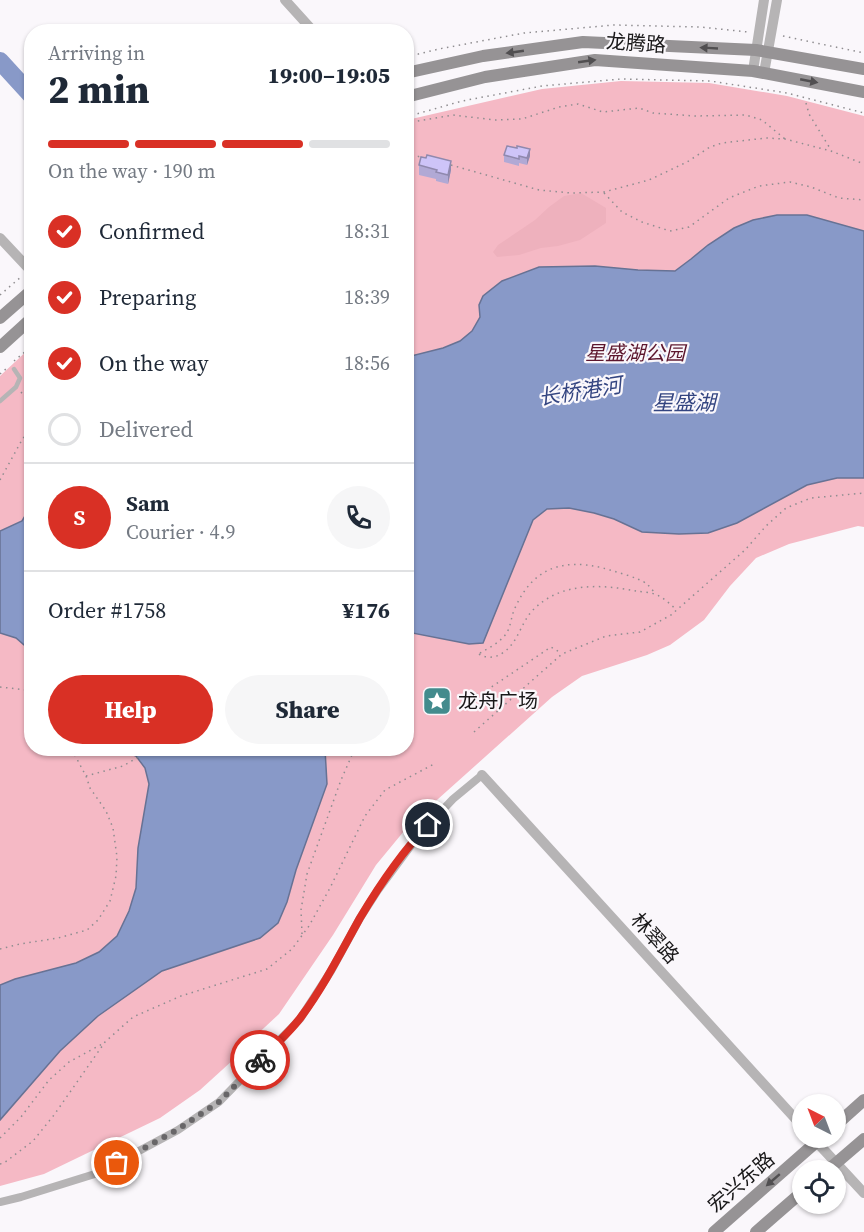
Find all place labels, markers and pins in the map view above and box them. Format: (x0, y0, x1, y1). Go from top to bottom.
place icon: 龙舟广场 (421, 685, 453, 717)
place label: 龙舟广场 (458, 687, 538, 715)
pin (402, 799, 453, 850)
pin (91, 1137, 142, 1188)

